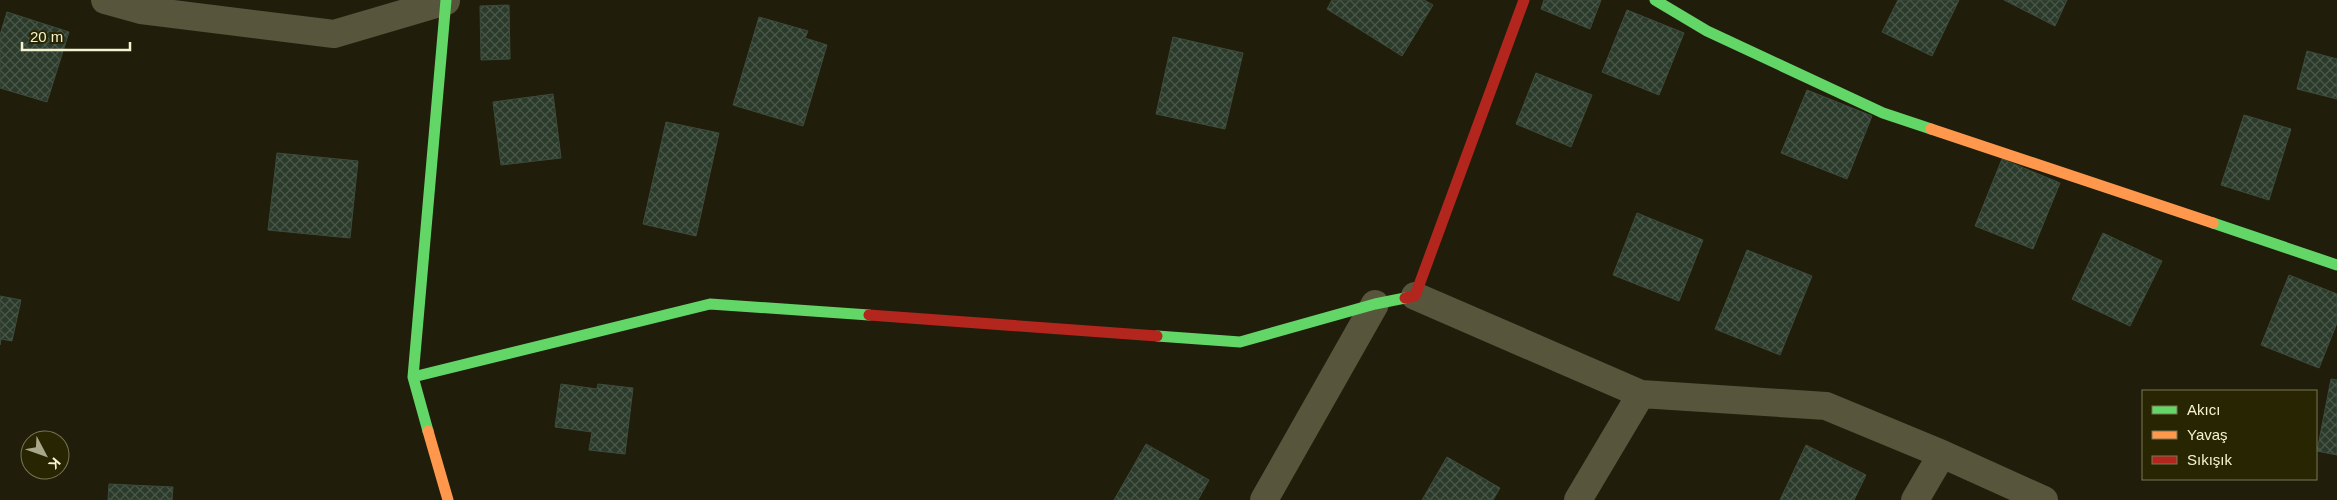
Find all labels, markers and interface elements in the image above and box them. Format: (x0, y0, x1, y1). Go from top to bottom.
scale bar (22, 20, 130, 52)
text: 20 m (30, 28, 63, 45)
legend (2142, 390, 2317, 480)
text: Akıcı (2187, 401, 2220, 418)
text: Yavaş (2187, 426, 2228, 443)
north arrow (20, 430, 70, 480)
text: Sıkışık (2187, 451, 2233, 468)
text: K (45, 454, 64, 473)

